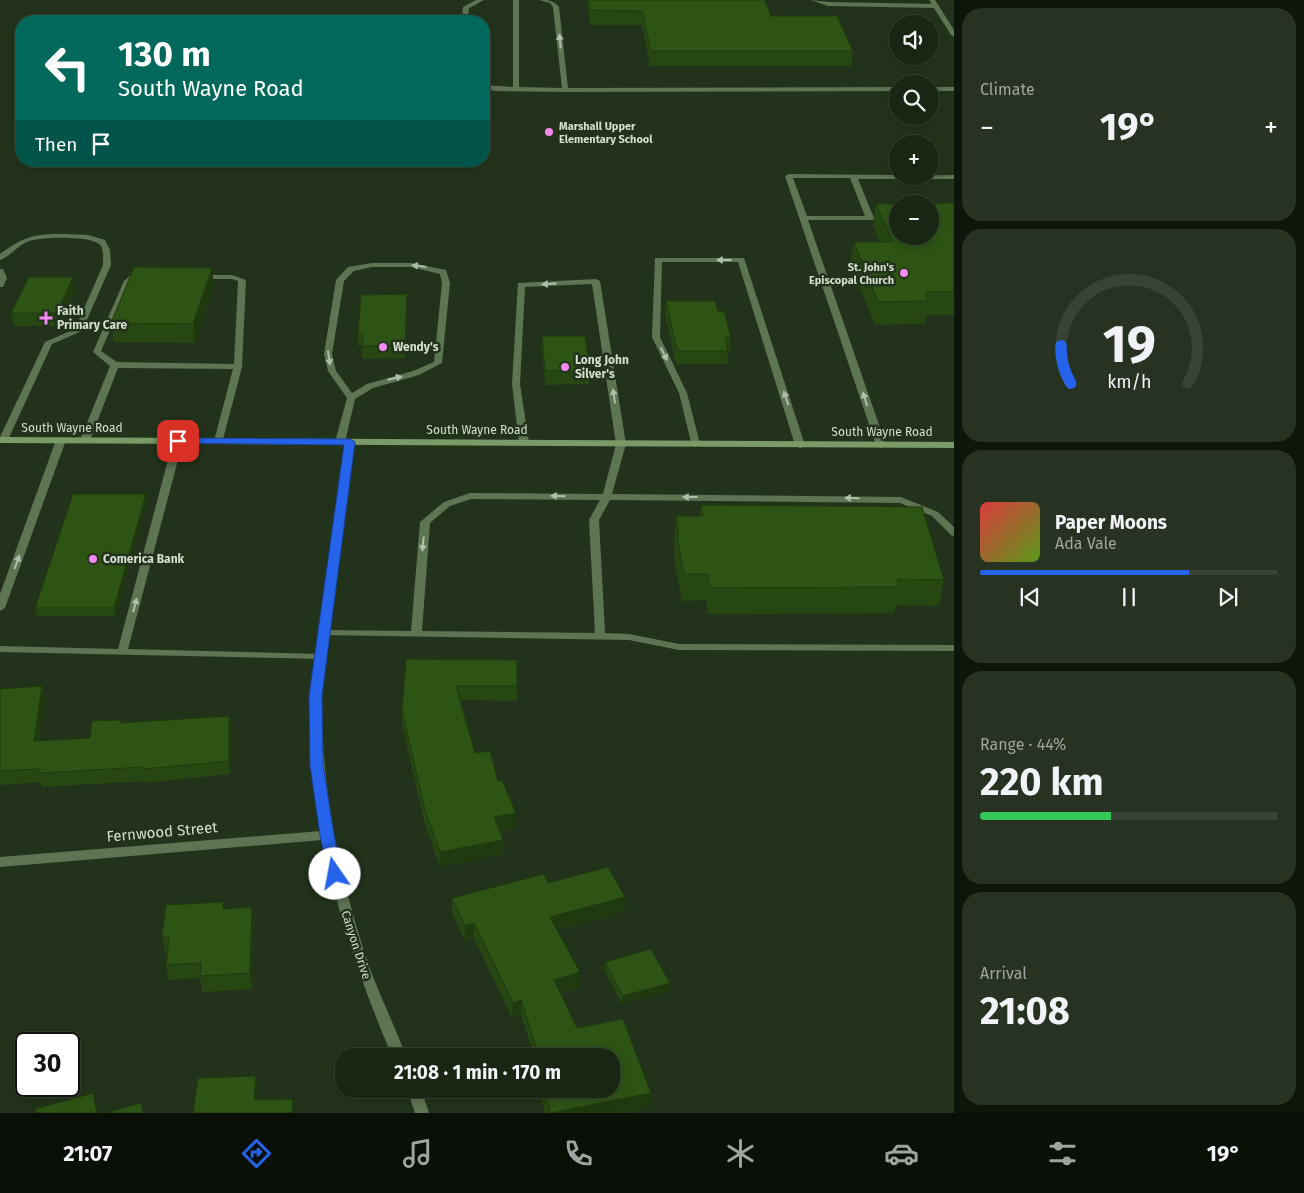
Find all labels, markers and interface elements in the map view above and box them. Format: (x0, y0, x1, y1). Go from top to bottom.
map controls (889, 15, 939, 245)
button: sound (889, 15, 939, 65)
text: 130 m (118, 33, 211, 75)
one-way arrow (556, 33, 564, 49)
icon: left (35, 35, 100, 100)
text: South Wayne Road (118, 75, 304, 102)
button: search (889, 75, 939, 125)
text: Climate (980, 80, 1035, 99)
text: 19° (1100, 104, 1158, 150)
text: − (980, 111, 994, 144)
text: + (1264, 111, 1278, 144)
place label: Marshall Upper Elementary School (559, 120, 653, 146)
marker: Marshall Upper Elementary School (543, 126, 555, 138)
icon: arrive (87, 130, 115, 158)
text: Then (35, 133, 77, 156)
button: + (889, 135, 939, 185)
button: − (889, 195, 939, 245)
one-way arrow (716, 256, 732, 264)
place label: St. John's Episcopal Church (809, 261, 895, 287)
one-way arrow (411, 262, 427, 270)
marker: St. John's Episcopal Church (898, 267, 910, 279)
one-way arrow (541, 280, 557, 288)
place label: Faith Primary Care (57, 304, 128, 332)
marker: Faith Primary Care (39, 311, 53, 325)
text: 19 (1102, 313, 1156, 376)
place label: Wendy's (393, 340, 439, 354)
marker: Wendy's (377, 341, 389, 353)
one-way arrow (660, 347, 668, 361)
one-way arrow (326, 350, 334, 366)
place label: Long John Silver's (575, 353, 629, 381)
marker: Long John Silver's (559, 361, 571, 373)
text: km/h (1107, 371, 1151, 393)
one-way arrow (388, 374, 403, 382)
one-way arrow (609, 387, 617, 403)
one-way arrow (781, 390, 789, 405)
one-way arrow (861, 391, 869, 406)
pin (157, 420, 199, 462)
street label: South Wayne Road (21, 421, 123, 435)
street label: South Wayne Road (426, 423, 528, 437)
street label: South Wayne Road (831, 425, 933, 439)
icon: arrive (164, 427, 192, 455)
one-way arrow (550, 492, 566, 500)
one-way arrow (681, 493, 697, 501)
one-way arrow (844, 494, 860, 502)
text: Paper Moons (1055, 511, 1167, 534)
text: Ada Vale (1055, 534, 1117, 553)
one-way arrow (419, 537, 427, 553)
place label: Comerica Bank (103, 552, 185, 566)
marker: Comerica Bank (87, 553, 99, 565)
one-way arrow (13, 554, 21, 569)
icon: previous (1016, 583, 1044, 611)
icon: pause (1115, 583, 1143, 611)
icon: next (1214, 583, 1242, 611)
one-way arrow (131, 597, 139, 612)
text: Range · 44% (980, 735, 1066, 754)
text: 220 km (980, 759, 1104, 805)
street label: Fernwood Street (106, 818, 219, 846)
position arrow (308, 847, 360, 899)
street label: Canyon Drive (338, 909, 374, 981)
text: Arrival (980, 964, 1027, 983)
text: 21:08 (980, 988, 1070, 1034)
speed limit sign: 30 (15, 1032, 80, 1097)
text: 21:08 · 1 min · 170 m (394, 1061, 561, 1084)
icon: directions (239, 1136, 274, 1171)
icon: music (400, 1136, 435, 1171)
icon: phone (561, 1136, 596, 1171)
icon: climate (723, 1136, 758, 1171)
icon: car (884, 1136, 919, 1171)
icon: filters (1045, 1136, 1080, 1171)
text: 21:07 (63, 1140, 112, 1167)
text: 19° (1207, 1140, 1241, 1167)

